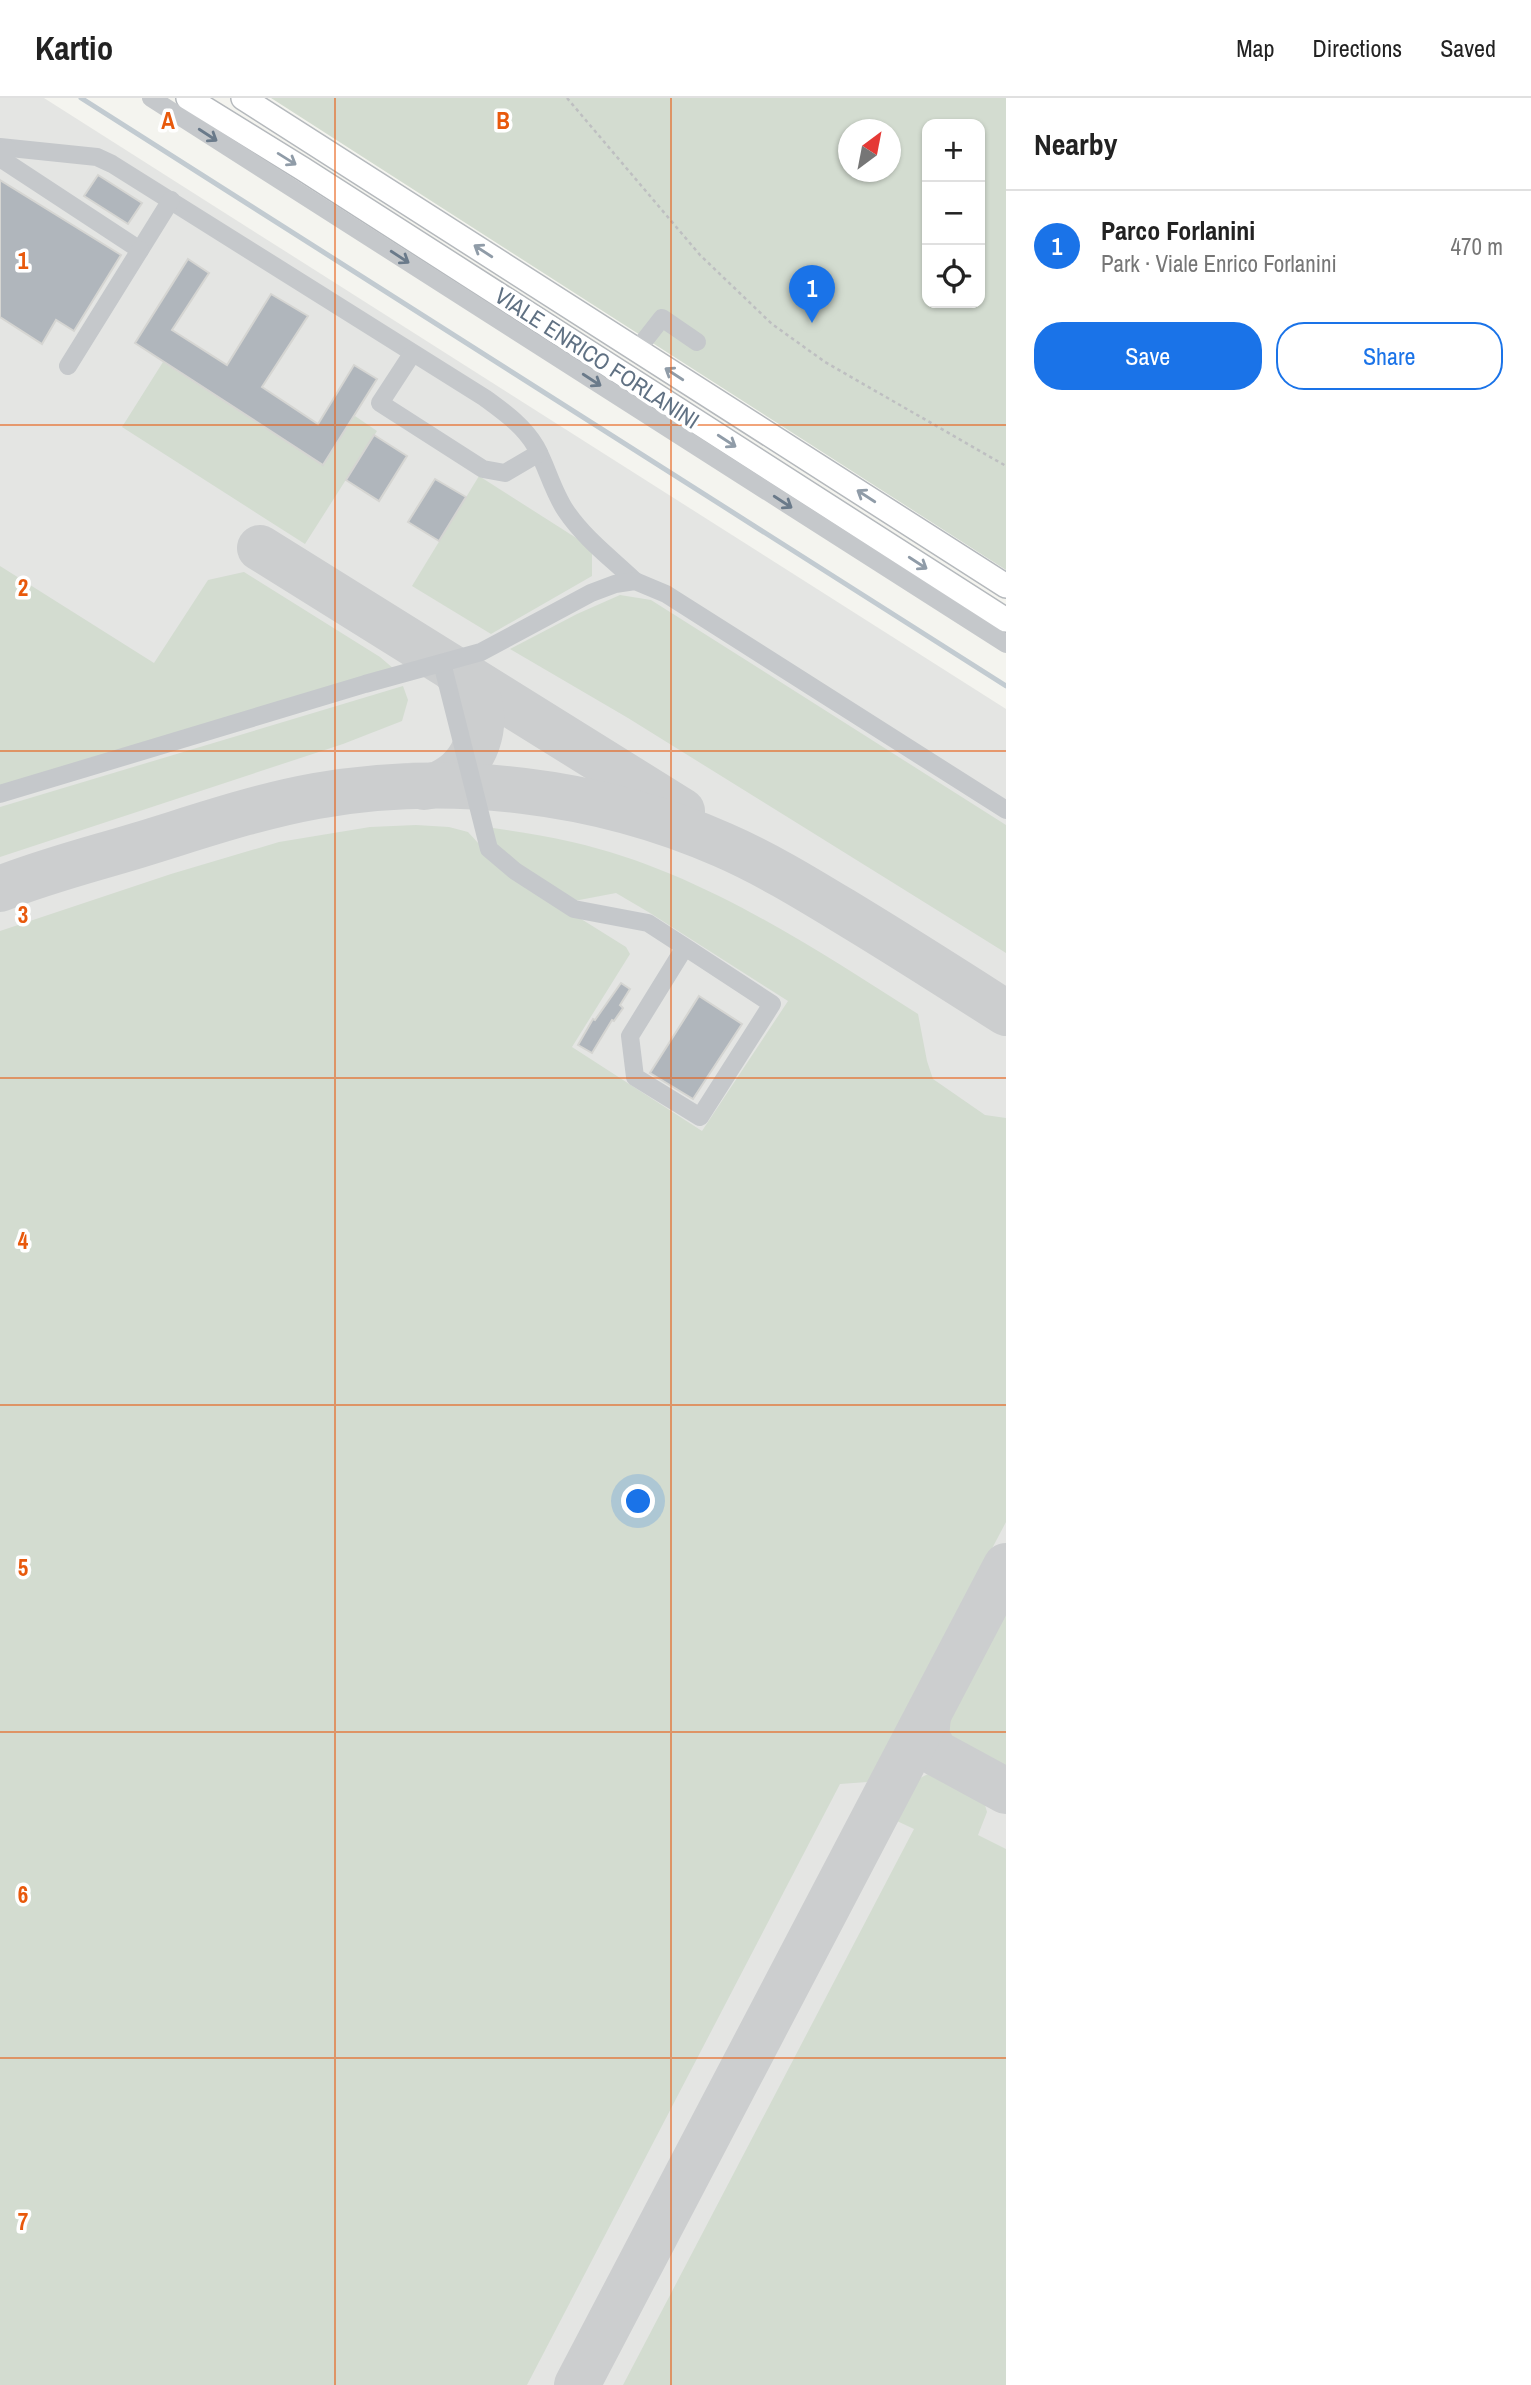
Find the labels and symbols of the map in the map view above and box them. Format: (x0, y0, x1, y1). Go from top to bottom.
text: A (161, 105, 175, 136)
text: B (496, 105, 510, 136)
north arrow (838, 119, 901, 182)
one-way arrow (198, 127, 217, 142)
one-way arrow (277, 153, 297, 167)
one-way arrow (474, 244, 493, 258)
text: 1 (18, 245, 29, 276)
one-way arrow (389, 251, 409, 265)
pin: 1 (789, 265, 835, 323)
street label: VIALE ENRICO FORLANINI (489, 280, 705, 435)
one-way arrow (665, 366, 685, 380)
one-way arrow (581, 373, 601, 387)
one-way arrow (716, 434, 736, 448)
one-way arrow (857, 489, 876, 504)
one-way arrow (773, 495, 793, 509)
one-way arrow (908, 556, 927, 571)
text: 2 (18, 572, 28, 603)
text: 3 (18, 899, 28, 930)
text: 4 (18, 1225, 29, 1256)
your location (621, 1484, 655, 1518)
text: 5 (18, 1552, 28, 1583)
text: 6 (18, 1879, 28, 1910)
text: 7 (18, 2206, 28, 2237)

